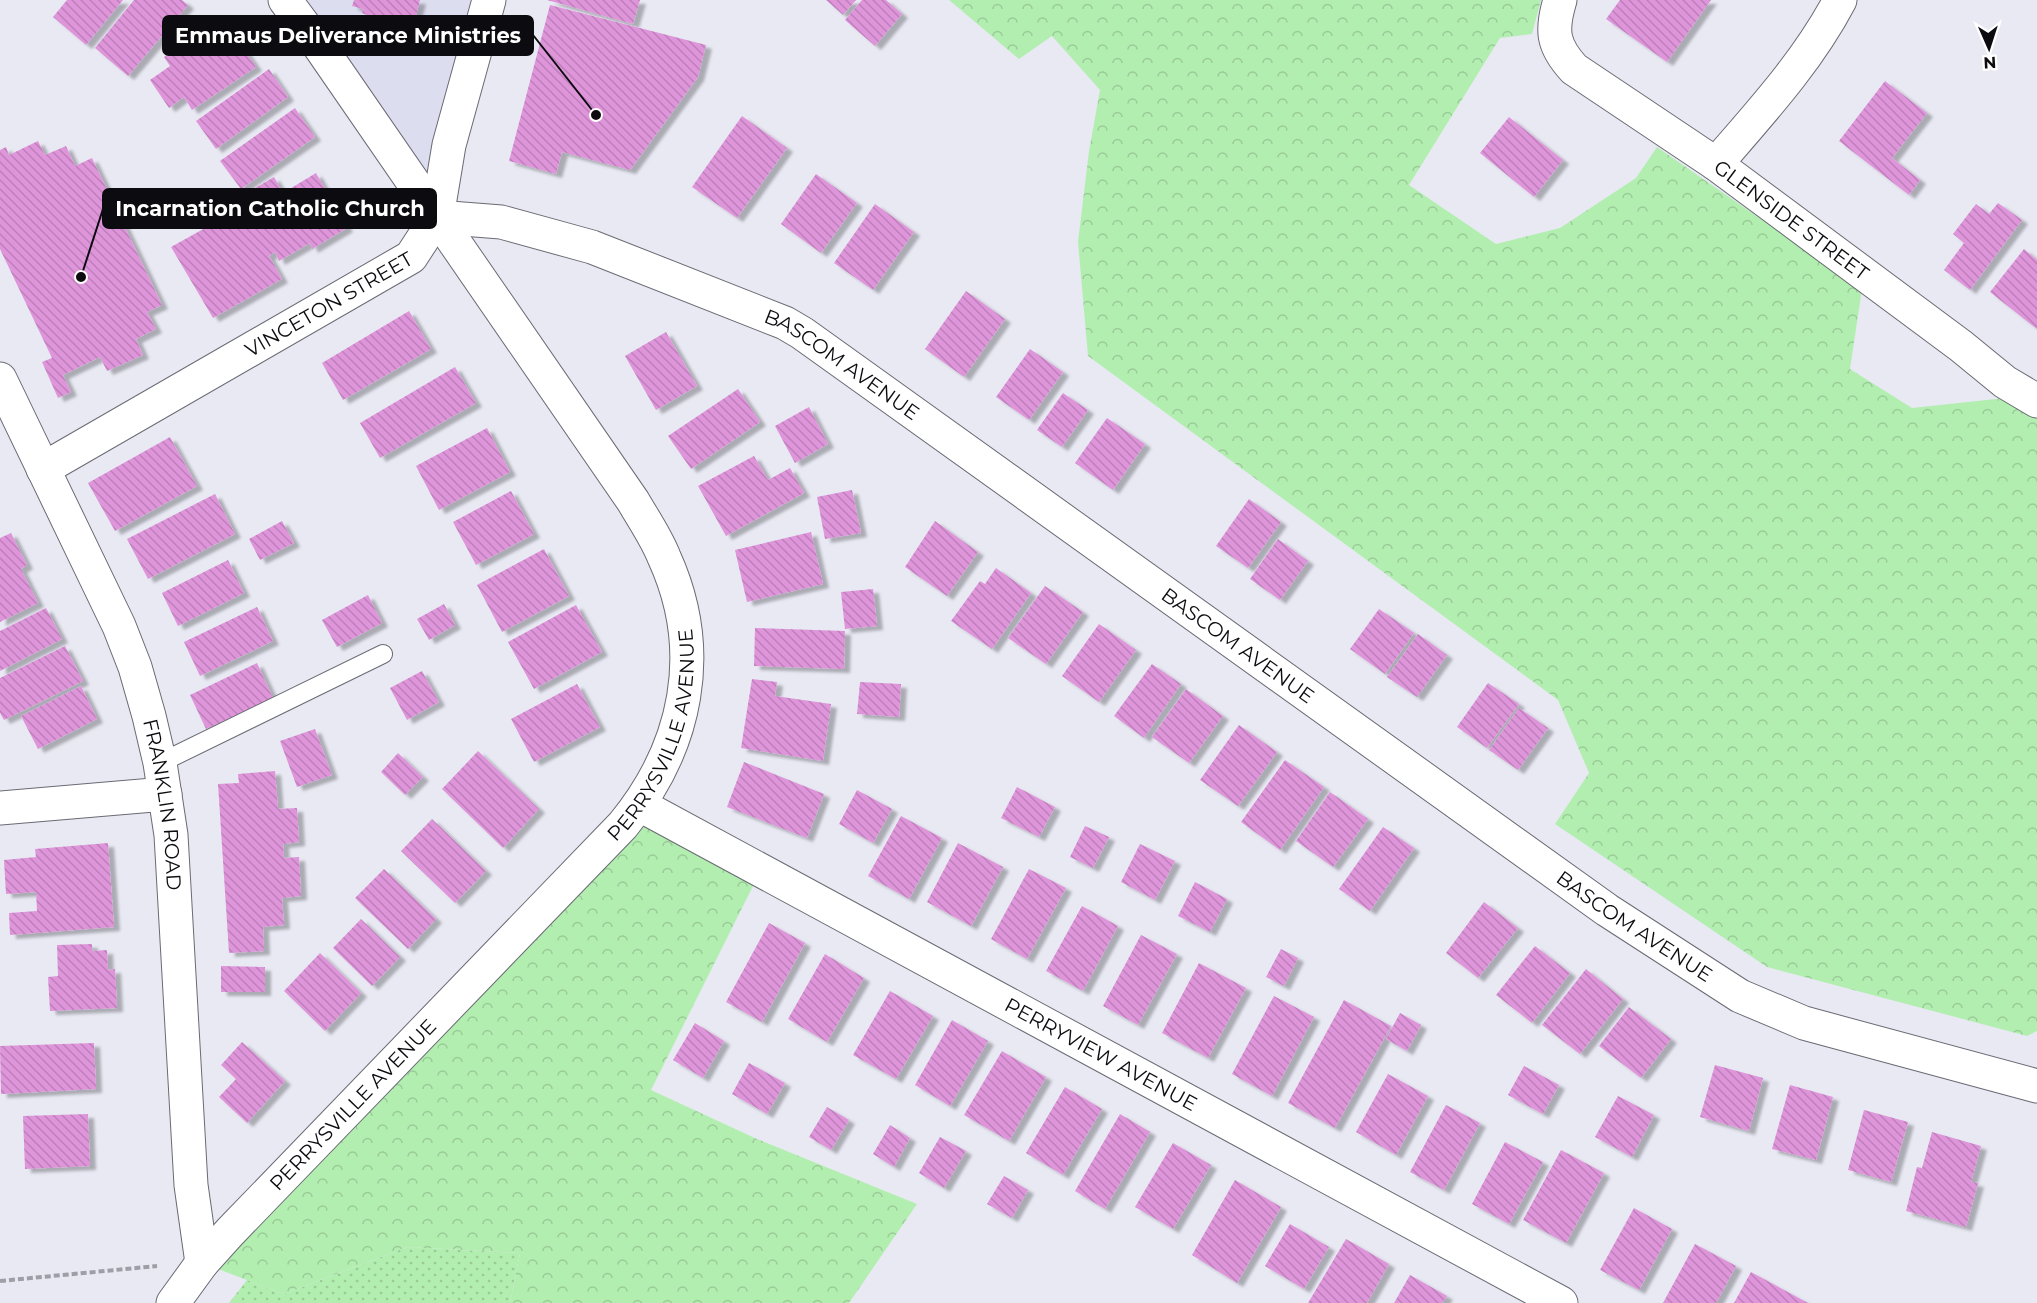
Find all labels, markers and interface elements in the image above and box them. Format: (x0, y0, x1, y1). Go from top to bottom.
callout: Emmaus Deliverance Ministries (163, 16, 533, 55)
north arrow (1959, 18, 2019, 78)
text: Emmaus Deliverance Ministries (175, 23, 521, 48)
text: N (1983, 53, 1997, 72)
street label: GLENSIDE STREET (1709, 155, 1874, 286)
callout: Incarnation Catholic Church (103, 189, 436, 228)
text: Incarnation Catholic Church (115, 196, 425, 221)
street label: VINCETON STREET (241, 246, 417, 362)
street label: BASCOM AVENUE (761, 304, 924, 425)
street label: BASCOM AVENUE (1157, 583, 1319, 708)
street label: PERRYSVILLE AVENUE (602, 628, 699, 846)
street label: FRANKLIN ROAD (138, 716, 186, 891)
street label: BASCOM AVENUE (1552, 866, 1717, 987)
street label: PERRYVIEW AVENUE (1001, 992, 1201, 1116)
street label: PERRYSVILLE AVENUE (265, 1014, 441, 1196)

